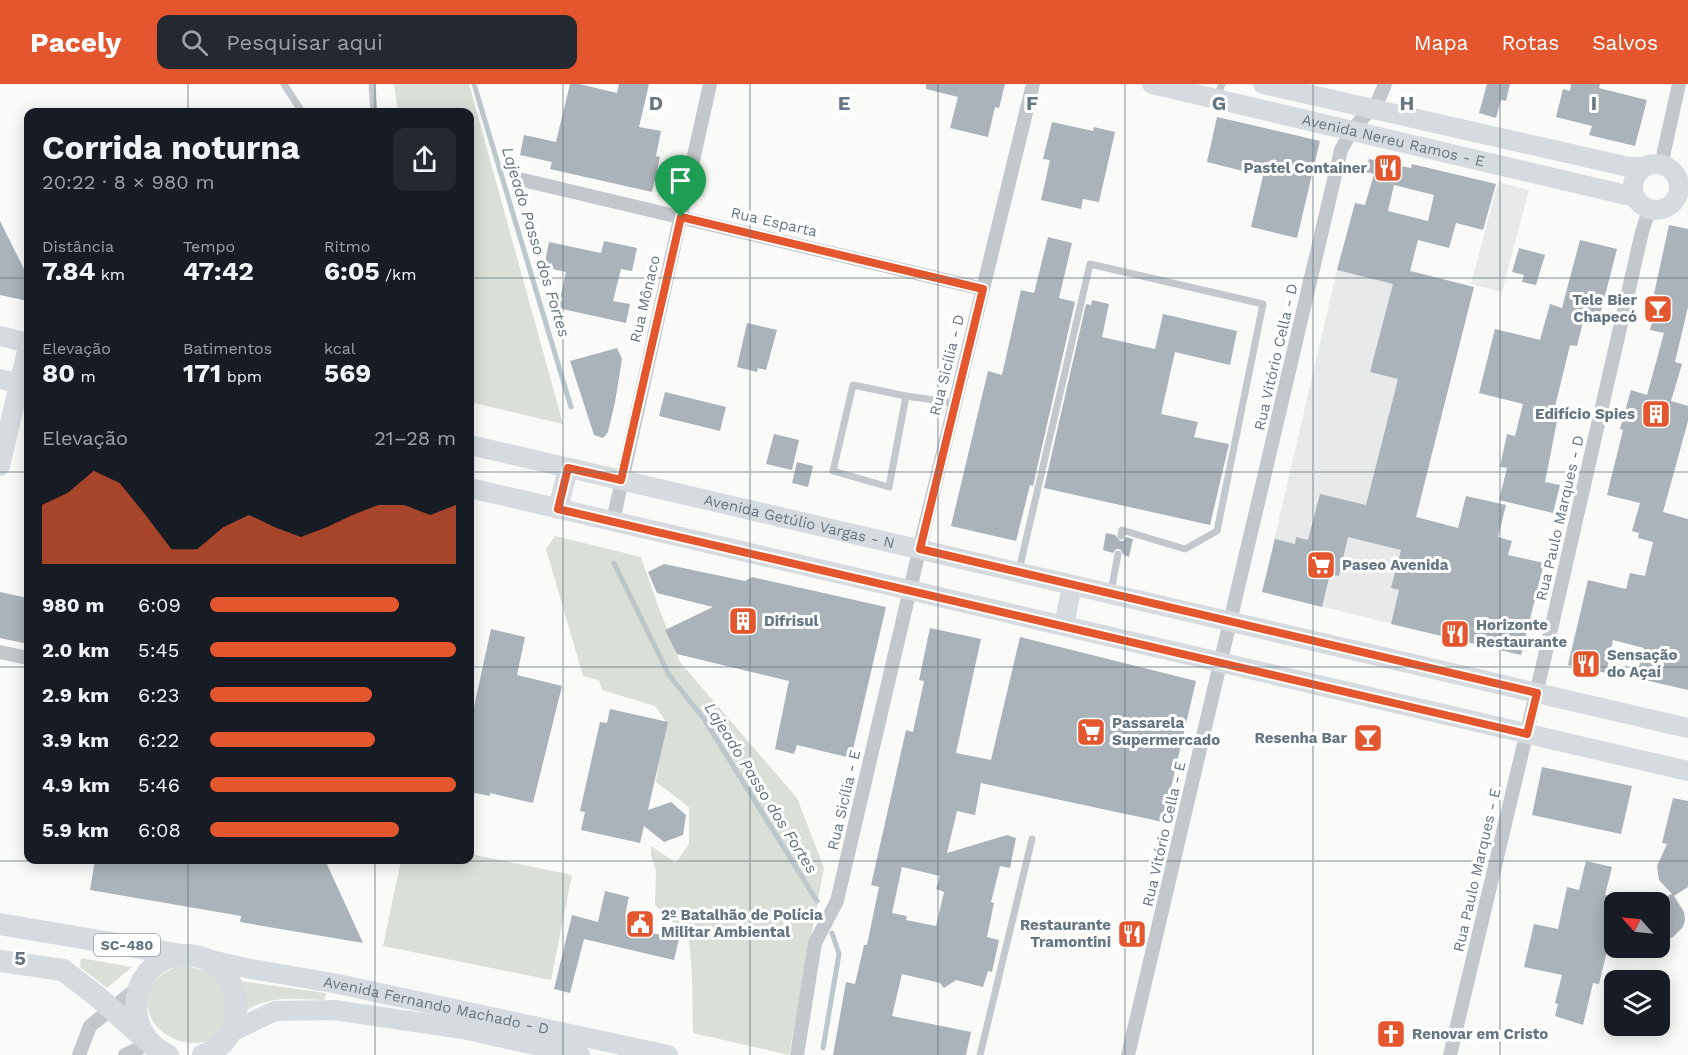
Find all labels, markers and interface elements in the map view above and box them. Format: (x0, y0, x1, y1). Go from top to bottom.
search box (157, 15, 577, 69)
text: Pacely (30, 26, 121, 59)
icon: search (178, 26, 211, 59)
text: Pesquisar aqui (226, 30, 383, 55)
text: Mapa (1414, 30, 1468, 55)
text: Rotas (1501, 30, 1559, 55)
text: Salvos (1592, 30, 1658, 55)
text: D (649, 91, 663, 115)
text: E (838, 91, 850, 115)
text: F (1026, 91, 1038, 115)
text: G (1212, 91, 1226, 115)
text: H (1400, 91, 1414, 115)
text: I (1591, 91, 1597, 115)
street label: Avenida Nereu Ramos - E (1300, 110, 1487, 171)
text: Corrida noturna (42, 128, 300, 167)
button: share (393, 128, 456, 191)
water label: Lajeado Passo dos Fortes (498, 145, 574, 339)
restaurant icon: Pastel Container (1372, 152, 1404, 184)
pin (655, 155, 706, 217)
place label: Pastel Container (1243, 159, 1368, 177)
icon: arrive (664, 164, 697, 197)
text: 20:22 · 8 × 980 m (42, 170, 215, 194)
street label: Rua Esparta (729, 203, 819, 241)
text: Distância (42, 237, 114, 256)
text: Tempo (183, 237, 235, 256)
text: Ritmo (324, 237, 370, 256)
street label: Rua Mônaco (626, 254, 664, 344)
text: 7.84 (42, 256, 95, 286)
text: 47:42 (183, 256, 254, 286)
text: 6:05 (324, 256, 380, 286)
text: km (95, 265, 125, 284)
text: /km (380, 265, 416, 284)
street label: Rua Vitório Cella - D (1250, 282, 1302, 432)
place label: Tele Bier Chapecó (1572, 291, 1638, 326)
bar icon: Tele Bier Chapecó (1642, 293, 1674, 325)
street label: Rua Sicília - D (926, 313, 968, 417)
text: Elevação (42, 339, 111, 358)
text: Batimentos (183, 339, 272, 358)
text: kcal (324, 339, 356, 358)
text: 80 (42, 358, 75, 388)
text: 171 (183, 358, 221, 388)
text: 569 (324, 358, 371, 388)
text: m (75, 367, 96, 386)
text: bpm (221, 367, 262, 386)
building icon: Edifício Spies (1640, 398, 1672, 430)
place label: Edifício Spies (1535, 405, 1635, 423)
text: Elevação (42, 426, 128, 450)
text: 21–28 m (374, 426, 456, 450)
street label: Rua Paulo Marques - D (1532, 434, 1588, 602)
street label: Avenida Getúlio Vargas - N (702, 491, 896, 552)
supermarket icon: Paseo Avenida (1305, 549, 1337, 581)
place label: Paseo Avenida (1342, 556, 1449, 574)
text: 980 m (42, 593, 104, 617)
text: 6:09 (138, 593, 181, 617)
building icon: Difrisul (727, 605, 759, 637)
place label: Difrisul (764, 612, 818, 630)
place label: Horizonte Restaurante (1476, 616, 1567, 651)
restaurant icon: Horizonte Restaurante (1439, 618, 1471, 650)
text: 2.0 km (42, 638, 109, 662)
text: 5:45 (138, 638, 179, 662)
place label: Sensação do Açaí (1607, 646, 1677, 681)
restaurant icon: Sensação do Açaí (1570, 648, 1602, 680)
text: 2.9 km (42, 683, 109, 707)
text: 6:23 (138, 683, 179, 707)
water label: Lajeado Passo dos Fortes (701, 699, 821, 877)
place label: Passarela Supermercado (1112, 714, 1220, 749)
supermarket icon: Passarela Supermercado (1075, 716, 1107, 748)
bar icon: Resenha Bar (1352, 722, 1384, 754)
text: 3.9 km (42, 728, 109, 752)
text: 6:22 (138, 728, 179, 752)
place label: Resenha Bar (1255, 729, 1348, 747)
street label: Rua Sicília - E (824, 748, 864, 852)
street label: Rua Vitório Cella - E (1138, 759, 1190, 909)
text: 4.9 km (42, 773, 110, 797)
text: 5:46 (138, 773, 180, 797)
street label: Rua Paulo Marques - E (1449, 786, 1505, 954)
text: 5.9 km (42, 818, 109, 842)
text: 6:08 (138, 818, 181, 842)
north arrow (1604, 892, 1670, 958)
map controls (1604, 892, 1670, 1036)
place label: 2º Batalhão de Polícia Militar Ambiental (661, 906, 823, 941)
public building icon: 2º Batalhão de Polícia Militar Ambiental (624, 908, 656, 940)
place label: Restaurante Tramontini (1020, 916, 1111, 951)
restaurant icon: Restaurante Tramontini (1116, 918, 1148, 950)
road number: SC-480 (94, 934, 160, 956)
text: 5 (14, 946, 26, 970)
button: layers (1604, 970, 1670, 1036)
street label: Avenida Fernando Machado - D (322, 973, 551, 1038)
church icon: Renovar em Cristo (1375, 1018, 1407, 1050)
place label: Renovar em Cristo (1412, 1025, 1548, 1043)

